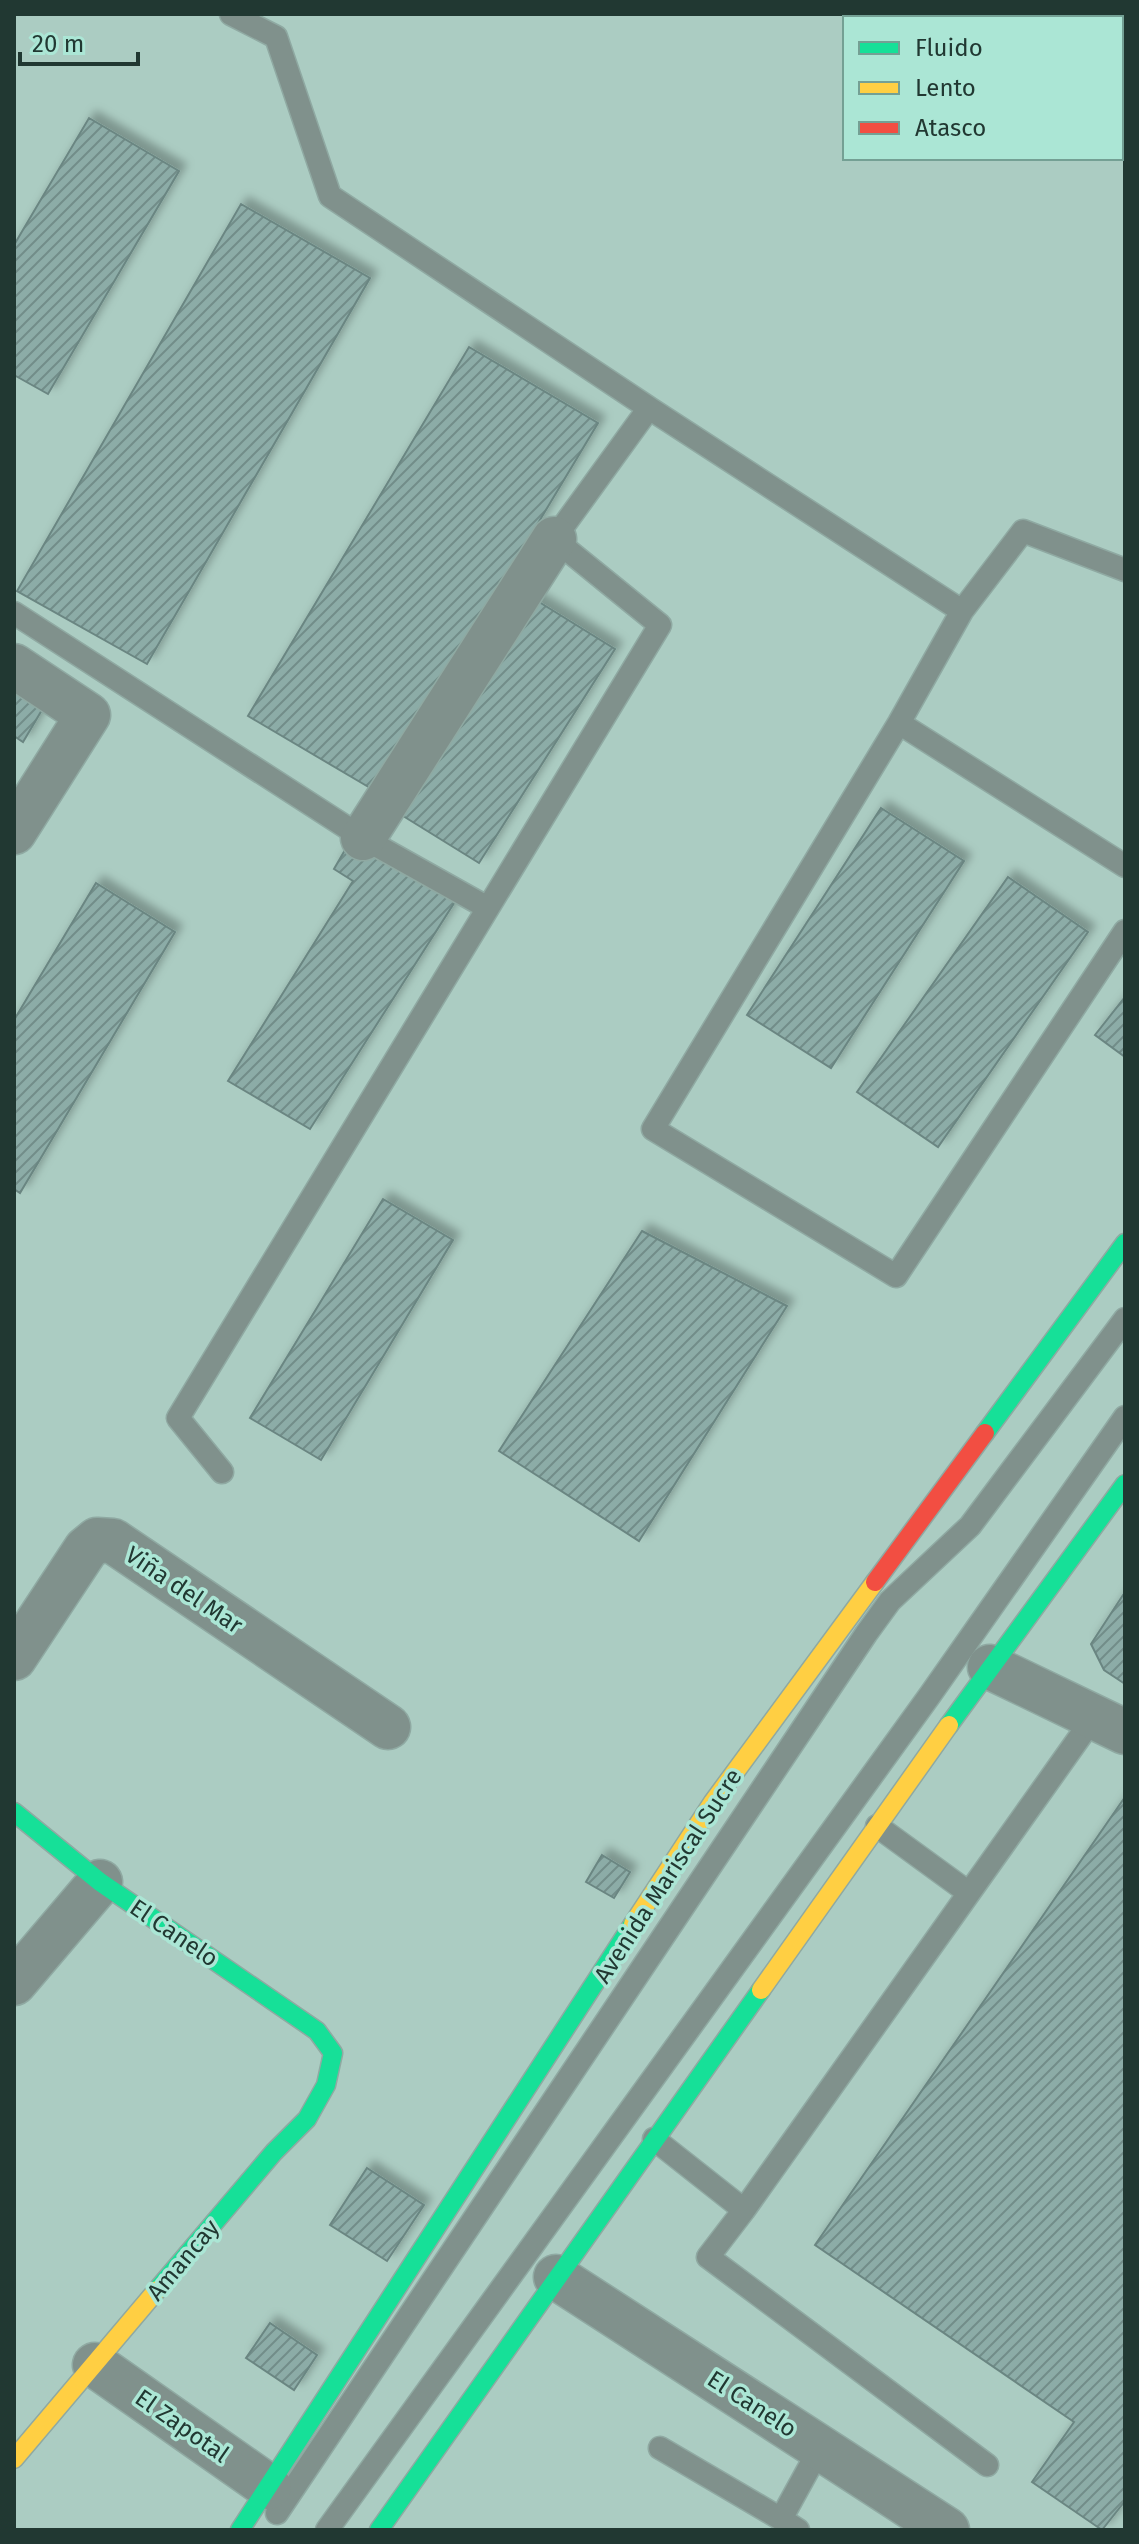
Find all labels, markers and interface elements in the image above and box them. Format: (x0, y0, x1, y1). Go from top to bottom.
scale bar (20, 16, 138, 66)
legend (843, 16, 1123, 160)
text: 20 m (32, 30, 84, 58)
text: Fluido (915, 34, 983, 62)
text: Lento (915, 74, 976, 102)
text: Atasco (915, 114, 986, 142)
street label: Viña del Mar (120, 1541, 249, 1640)
street label: Avenida Mariscal Sucre (588, 1764, 748, 1988)
street label: El Canelo (125, 1893, 223, 1973)
street label: Amancay (141, 2214, 225, 2306)
street label: El Canelo (702, 2365, 802, 2443)
street label: El Zapotal (130, 2384, 234, 2468)

